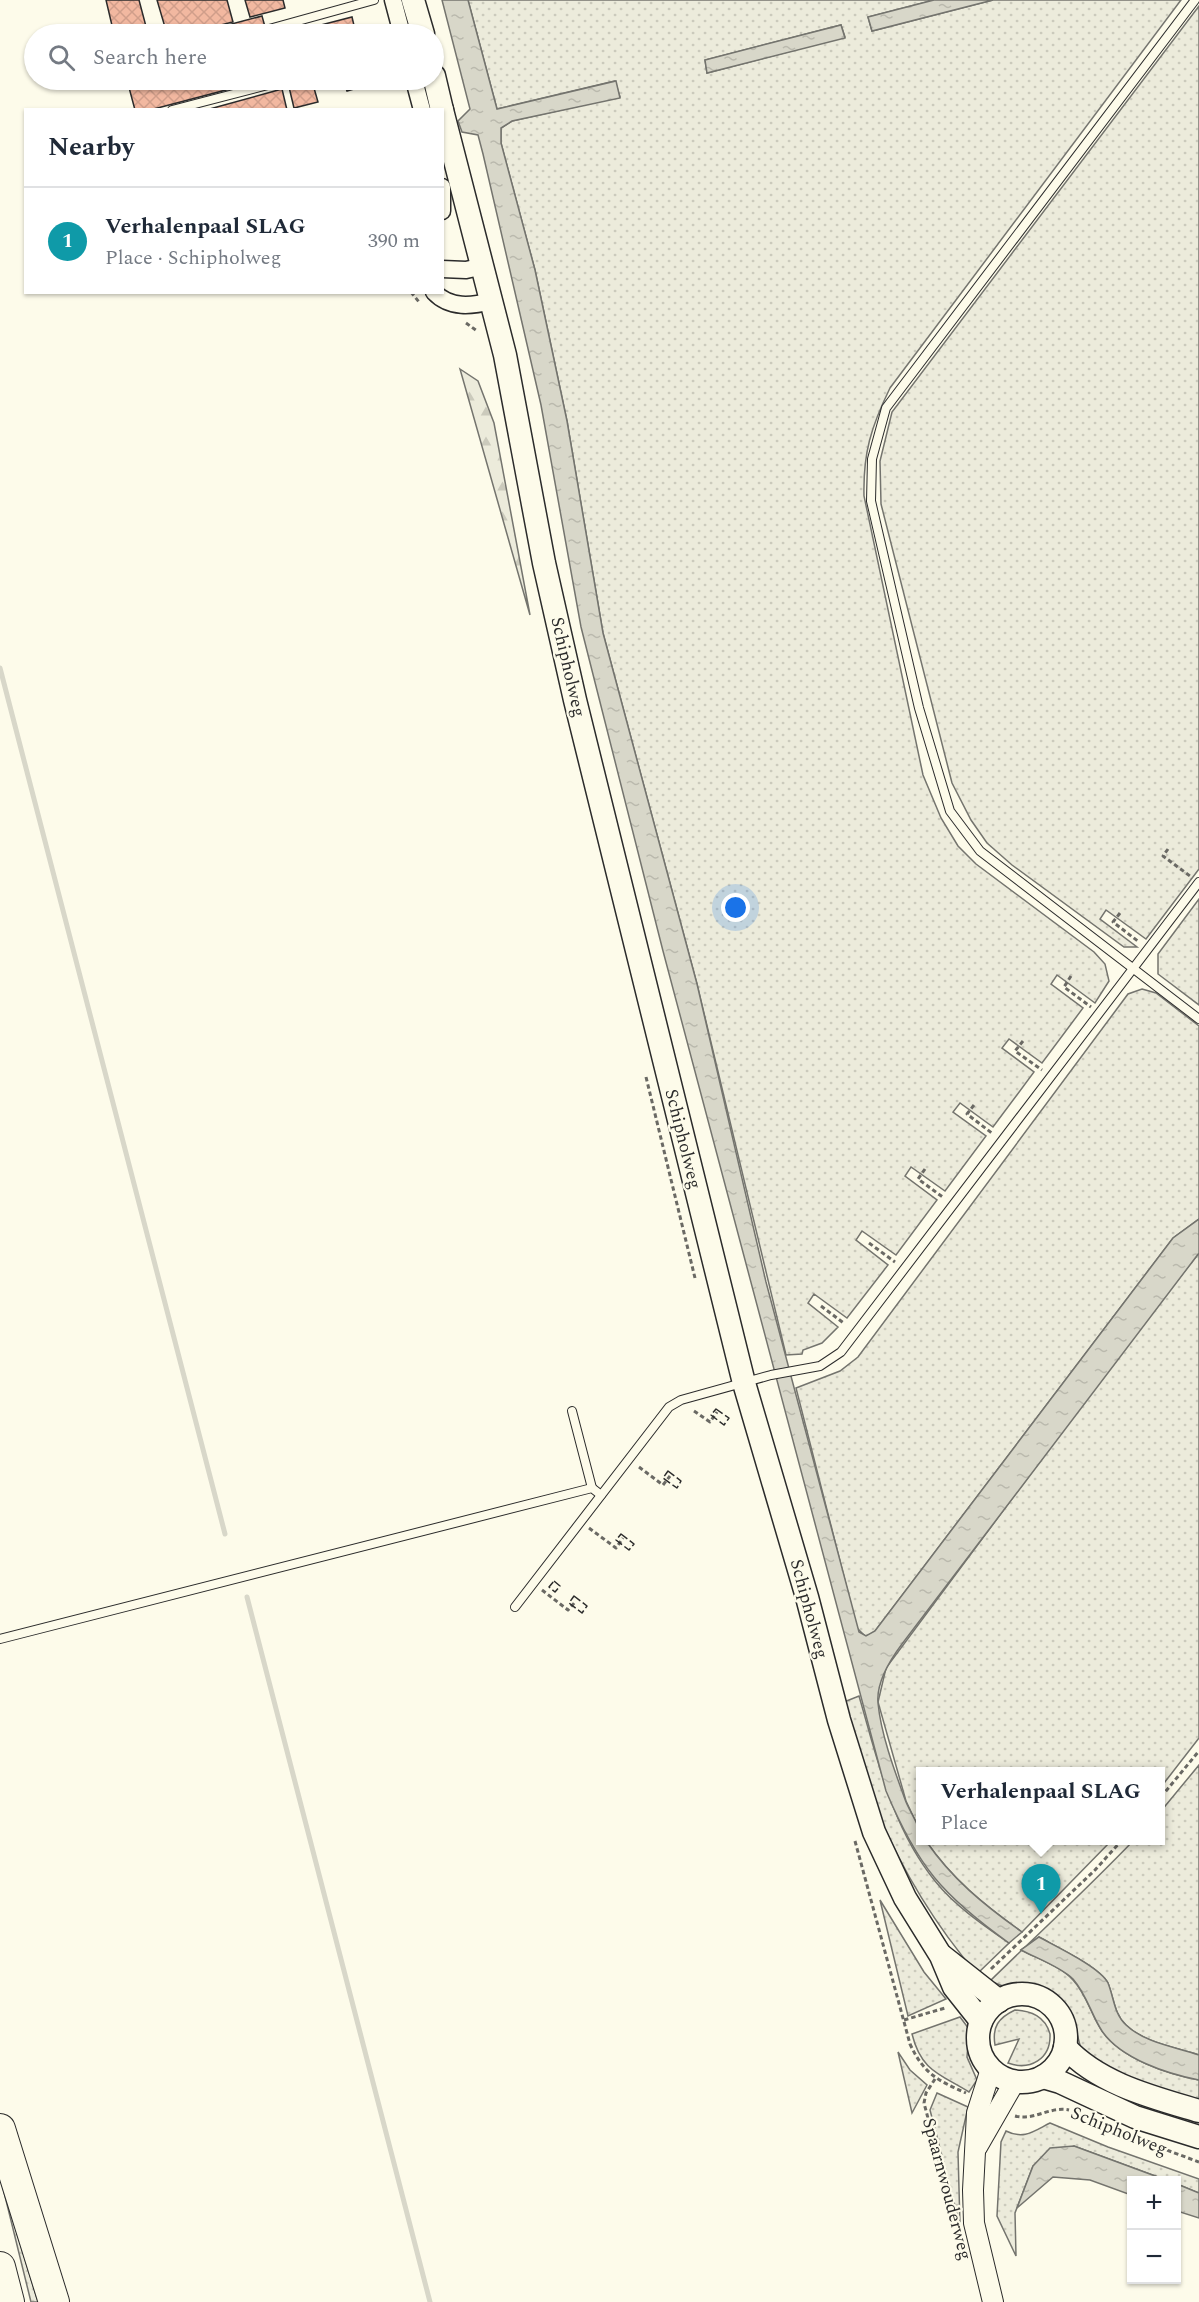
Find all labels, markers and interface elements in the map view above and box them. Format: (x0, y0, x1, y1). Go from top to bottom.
search box (24, 24, 444, 90)
icon: search (45, 41, 78, 74)
text: Search here (93, 41, 207, 74)
text: Nearby (48, 127, 134, 167)
text: Verhalenpaal SLAG (105, 210, 305, 243)
text: 1 (62, 226, 73, 256)
text: 390 m (368, 226, 420, 256)
text: Place · Schipholweg (105, 243, 281, 273)
street label: Schipholweg (543, 614, 593, 720)
your location (721, 893, 750, 922)
street label: Schipholweg (658, 1086, 708, 1192)
street label: Schipholweg (783, 1556, 835, 1662)
popup (916, 1767, 1165, 1845)
text: Verhalenpaal SLAG (940, 1775, 1141, 1808)
text: Place (940, 1808, 988, 1838)
pin: 1 (1022, 1864, 1060, 1914)
street label: Schipholweg (1066, 2099, 1172, 2163)
street label: Spaarnwouderweg (915, 2115, 979, 2263)
map controls (1127, 2176, 1181, 2284)
button: + (1127, 2176, 1181, 2230)
button: − (1127, 2230, 1181, 2284)

